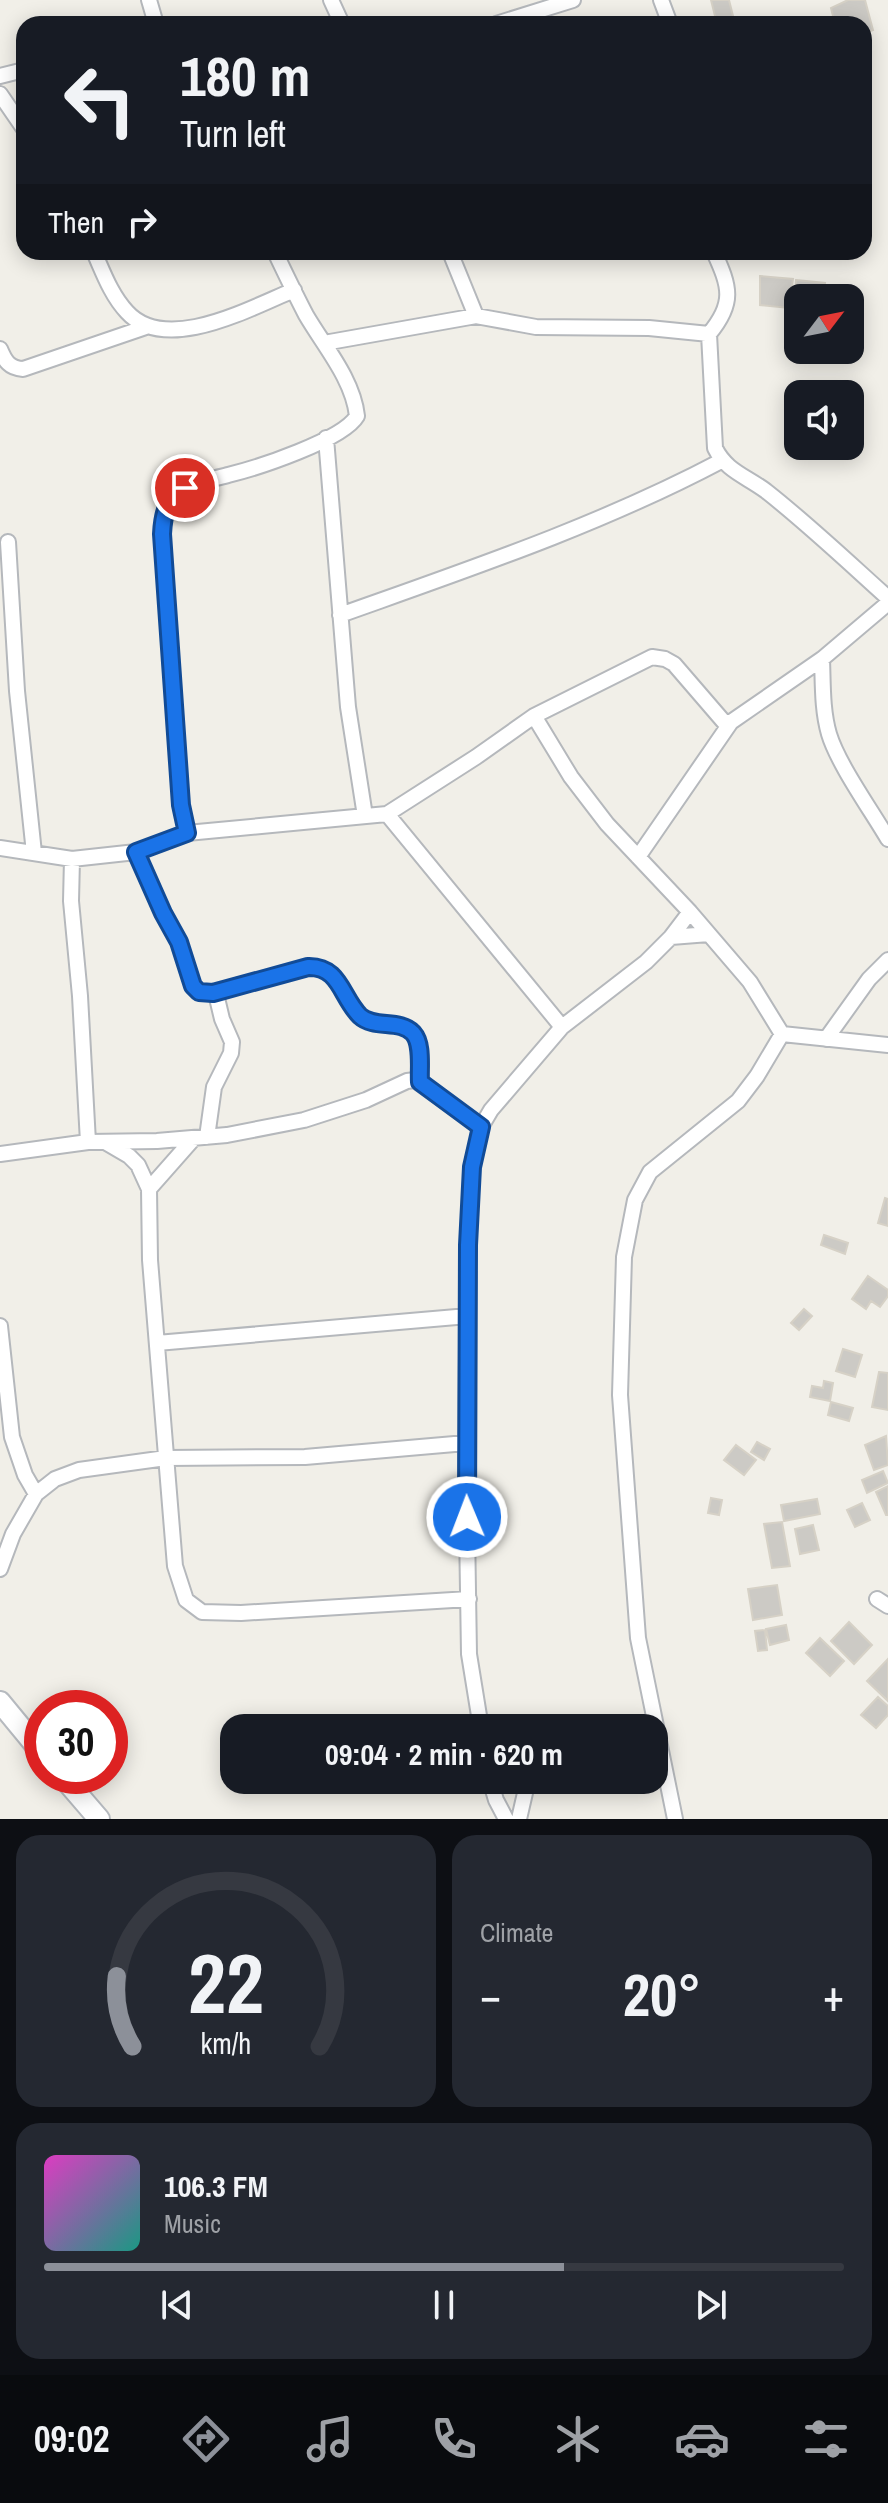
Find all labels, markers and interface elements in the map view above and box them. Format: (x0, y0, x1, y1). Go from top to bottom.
text: 180 m (180, 38, 310, 113)
icon: left (48, 48, 152, 152)
text: Turn left (180, 110, 286, 158)
icon: right (120, 200, 164, 244)
text: Then (48, 202, 104, 242)
north arrow (784, 284, 864, 364)
map controls (784, 284, 864, 460)
button: sound (784, 380, 864, 460)
pin (151, 454, 219, 522)
icon: arrive (163, 466, 207, 510)
position arrow (425, 1475, 509, 1559)
speed limit sign: 30 (24, 1690, 128, 1794)
text: 09:04 · 2 min · 620 m (325, 1734, 563, 1774)
text: Climate (480, 1915, 553, 1950)
text: 22 (188, 1927, 264, 2039)
text: 20° (623, 1954, 701, 2035)
text: − (480, 1965, 501, 2025)
text: + (823, 1965, 844, 2025)
text: km/h (201, 2024, 251, 2063)
text: 106.3 FM (164, 2166, 268, 2206)
text: Music (164, 2206, 221, 2241)
icon: previous (155, 2283, 199, 2327)
icon: pause (422, 2283, 466, 2327)
icon: next (689, 2283, 733, 2327)
icon: directions (178, 2411, 234, 2467)
icon: music (302, 2411, 358, 2467)
icon: phone (426, 2411, 482, 2467)
icon: climate (550, 2411, 606, 2467)
icon: car (674, 2411, 730, 2467)
icon: filters (798, 2411, 854, 2467)
text: 09:02 (34, 2415, 110, 2463)

